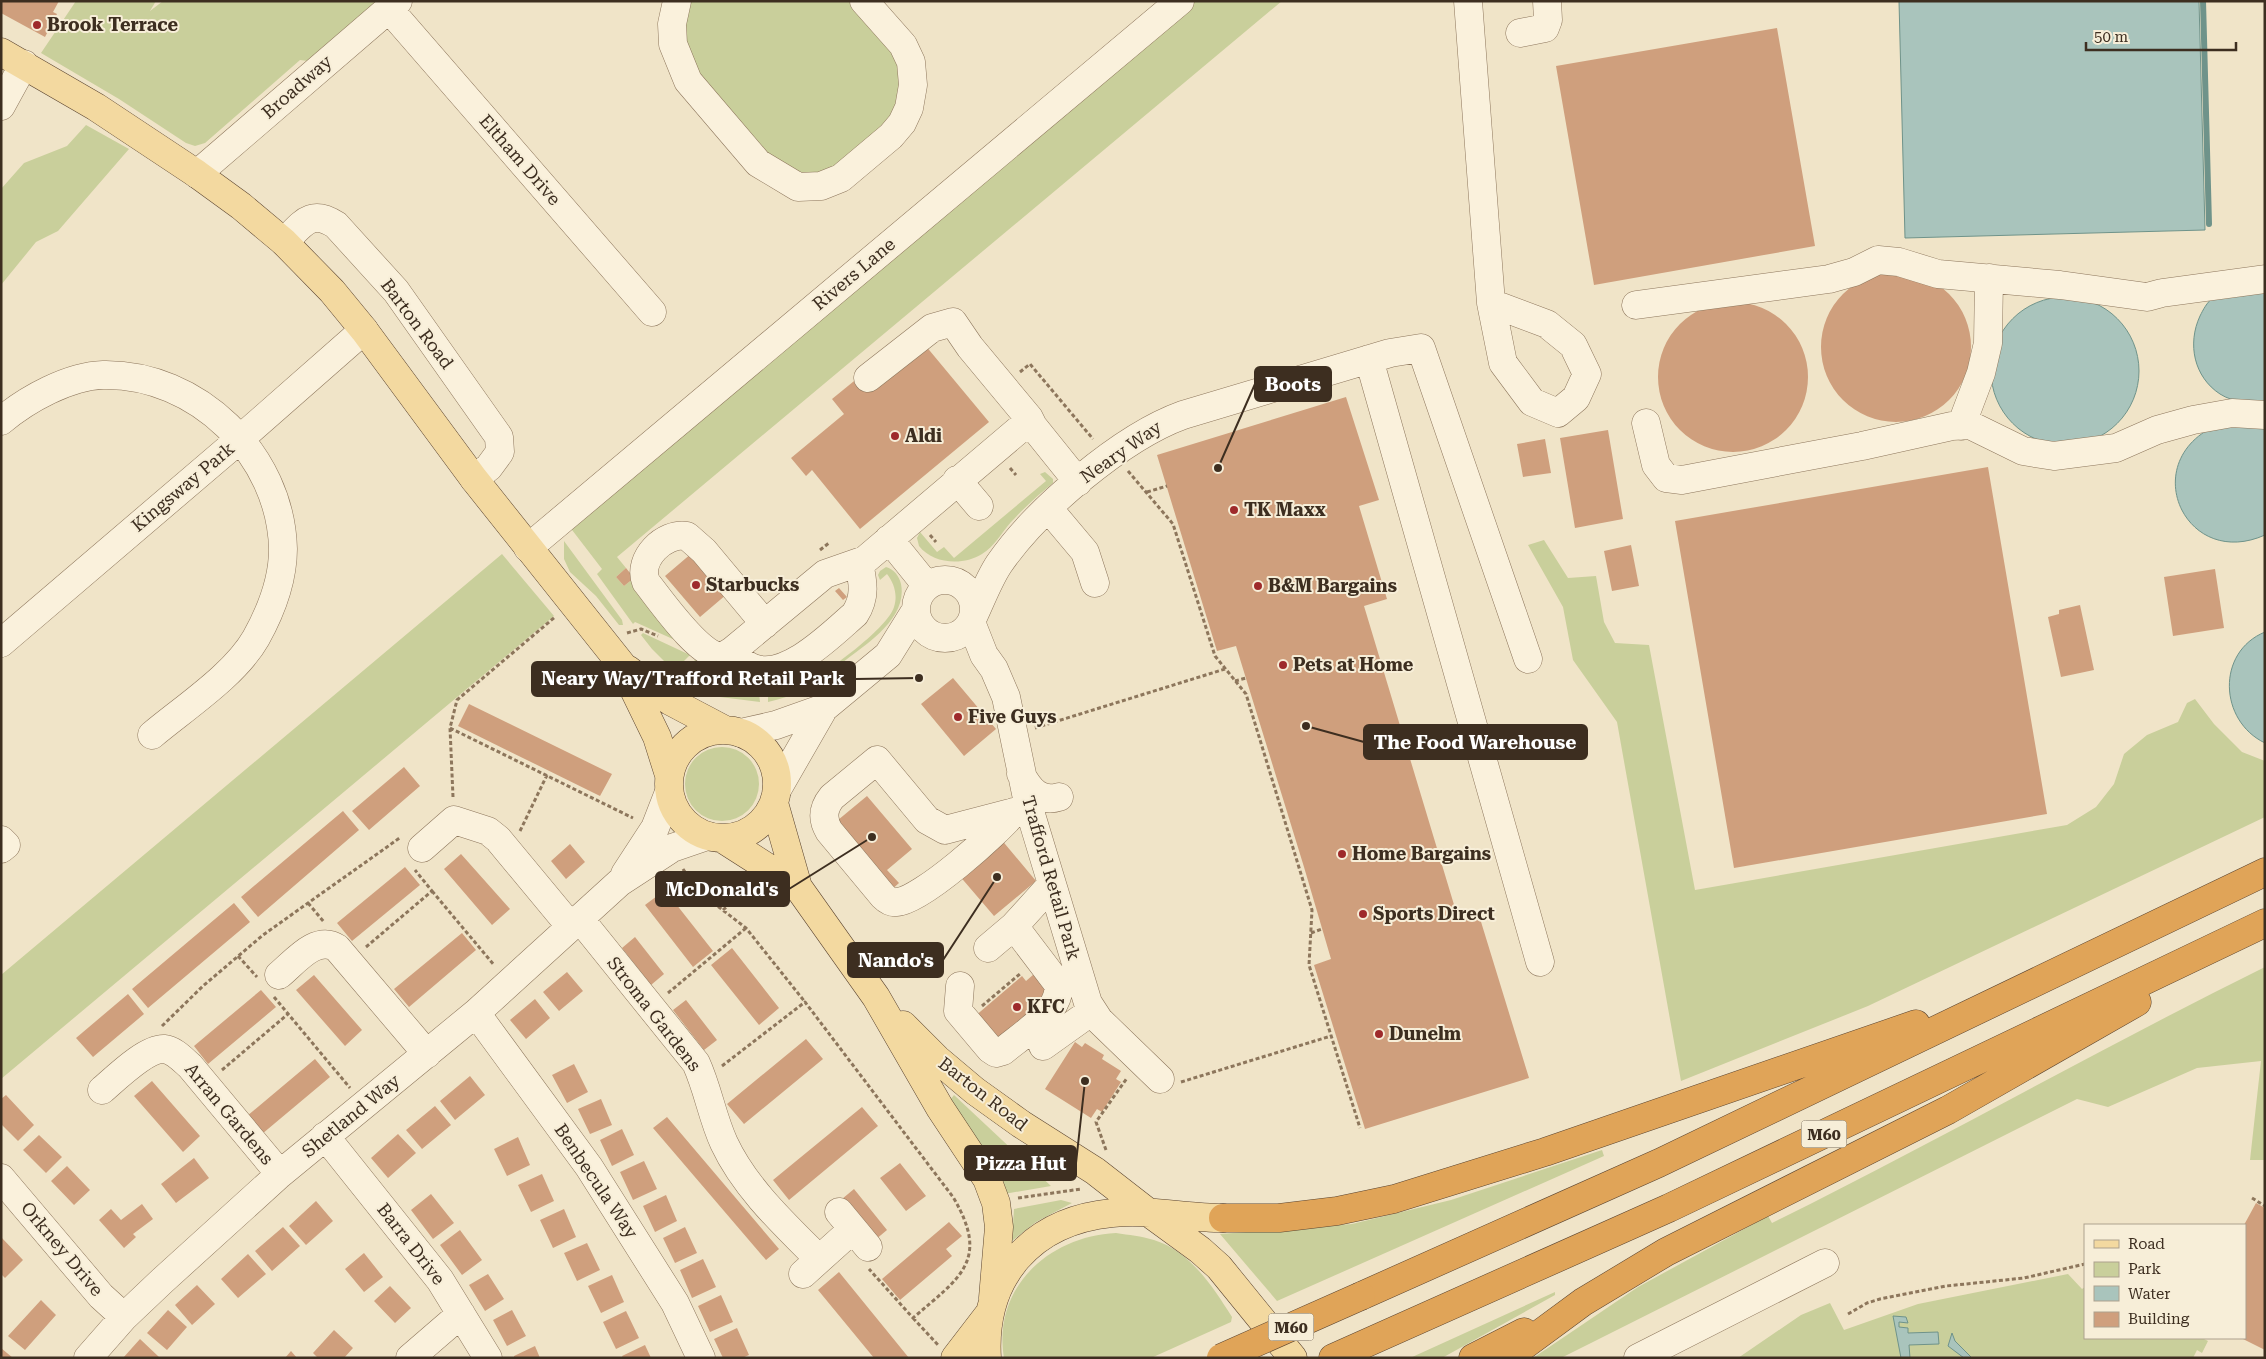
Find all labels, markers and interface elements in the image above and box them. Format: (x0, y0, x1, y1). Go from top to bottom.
place label: Brook Terrace (47, 14, 178, 35)
marker: Brook Terrace (31, 19, 43, 31)
scale bar (2086, 20, 2236, 52)
text: 50 m (2094, 28, 2129, 46)
street label: Broadway (257, 50, 336, 123)
street label: Eltham Drive (475, 110, 565, 209)
street label: Rivers Lane (808, 233, 899, 314)
street label: Barton Road (377, 275, 458, 373)
callout: Boots (1255, 367, 1331, 401)
text: Boots (1265, 373, 1321, 396)
street label: Neary Way (1076, 416, 1166, 487)
place label: Aldi (905, 425, 942, 446)
marker: Aldi (889, 430, 901, 442)
street label: Kingsway Park (127, 437, 238, 536)
place label: TK Maxx (1244, 499, 1326, 520)
marker: TK Maxx (1228, 504, 1240, 516)
place label: Starbucks (706, 574, 799, 595)
place label: B&M Bargains (1268, 575, 1397, 596)
marker: Starbucks (690, 579, 702, 591)
marker: B&M Bargains (1252, 580, 1264, 592)
place label: Pets at Home (1293, 654, 1414, 675)
marker: Pets at Home (1277, 659, 1289, 671)
callout: Neary Way/Trafford Retail Park (532, 662, 855, 696)
text: Neary Way/Trafford Retail Park (541, 667, 845, 690)
place label: Five Guys (968, 706, 1056, 727)
marker: Five Guys (952, 711, 964, 723)
callout: The Food Warehouse (1364, 725, 1587, 759)
text: The Food Warehouse (1373, 731, 1577, 754)
street label: Trafford Retail Park (1018, 793, 1085, 963)
place label: Home Bargains (1352, 843, 1491, 864)
marker: Home Bargains (1336, 848, 1348, 860)
callout: McDonald's (656, 872, 789, 906)
text: McDonald's (665, 878, 779, 901)
place label: Sports Direct (1373, 903, 1495, 924)
marker: Sports Direct (1357, 908, 1369, 920)
callout: Nando's (848, 943, 943, 977)
text: Nando's (858, 949, 934, 972)
street label: Stroma Gardens (603, 952, 706, 1075)
place label: KFC (1027, 996, 1065, 1017)
marker: KFC (1011, 1001, 1023, 1013)
place label: Dunelm (1389, 1023, 1462, 1044)
marker: Dunelm (1373, 1028, 1385, 1040)
street label: Barton Road (935, 1052, 1032, 1135)
street label: Arran Gardens (181, 1059, 278, 1169)
street label: Shetland Way (297, 1069, 404, 1162)
street label: Benbecula Way (550, 1119, 643, 1242)
road number: M60 (1802, 1120, 1846, 1148)
callout: Pizza Hut (965, 1146, 1076, 1180)
text: Pizza Hut (975, 1152, 1067, 1175)
street label: Orkney Drive (17, 1197, 108, 1300)
street label: Barra Drive (373, 1199, 450, 1289)
legend (2084, 1224, 2246, 1339)
text: Road (2128, 1235, 2165, 1253)
text: Park (2128, 1260, 2162, 1278)
text: Water (2128, 1285, 2170, 1303)
text: Building (2128, 1310, 2190, 1328)
road number: M60 (1268, 1314, 1314, 1340)

